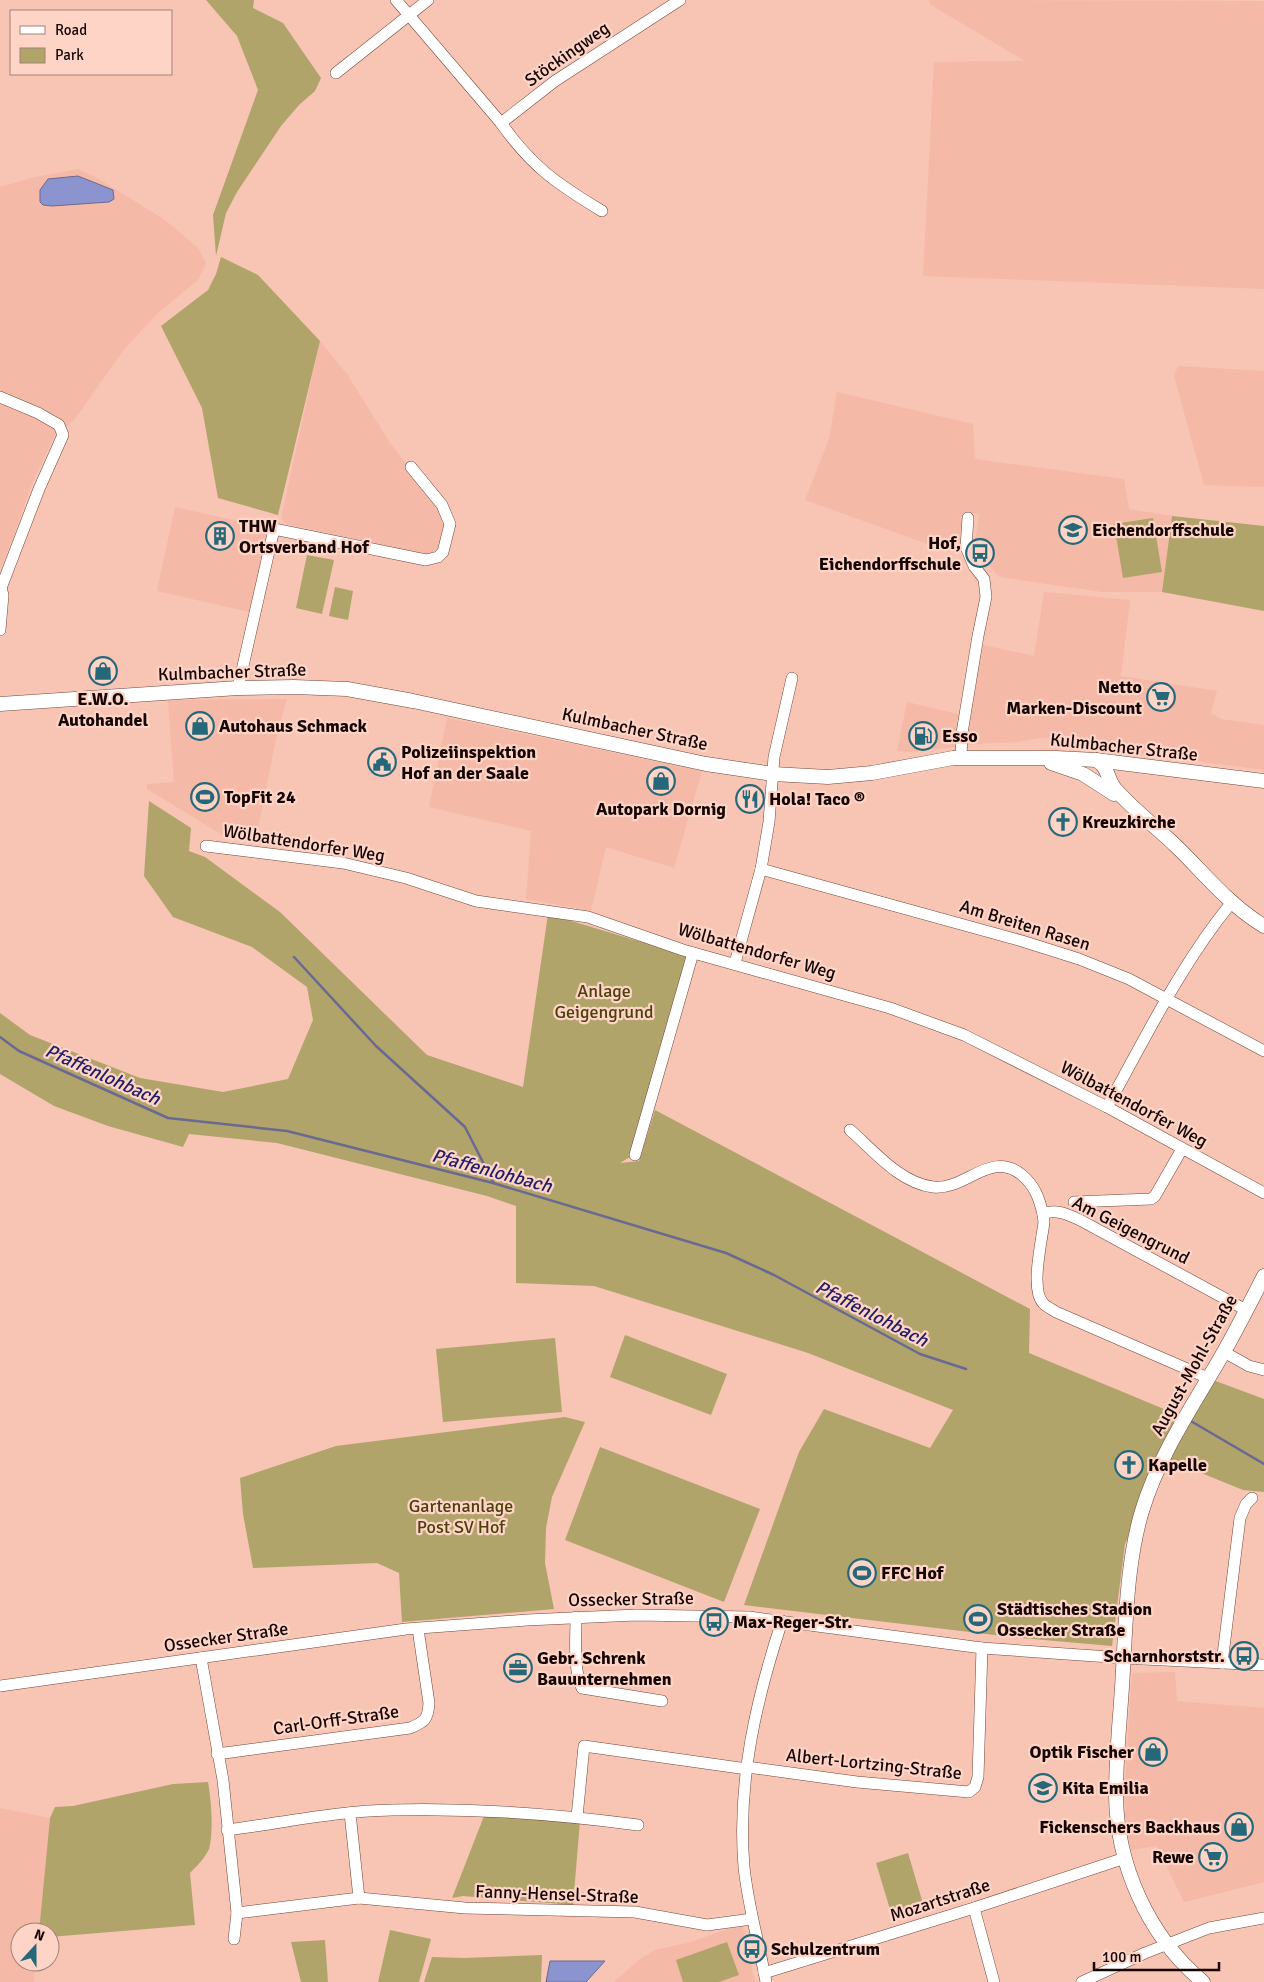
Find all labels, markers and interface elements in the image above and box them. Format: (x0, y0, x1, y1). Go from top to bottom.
legend (10, 10, 172, 75)
street label: Stöckingweg (520, 17, 614, 91)
text: Road (55, 21, 87, 39)
text: Park (55, 46, 84, 64)
place label: THW Ortsverband Hof (239, 515, 370, 558)
school or university icon: Eichendorffschule (1058, 515, 1088, 545)
place label: Eichendorffschule (1092, 519, 1234, 541)
building icon: THW Ortsverband Hof (205, 521, 235, 551)
place label: Hof, Eichendorffschule (819, 532, 961, 575)
bus stop icon: Hof, Eichendorffschule (965, 538, 995, 568)
shop icon: E.W.O. Autohandel (88, 656, 118, 686)
street label: Kulmbacher Straße (157, 658, 307, 686)
place label: Netto Marken-Discount (1006, 676, 1142, 719)
supermarket icon: Netto Marken-Discount (1146, 682, 1176, 712)
place label: E.W.O. Autohandel (58, 688, 148, 731)
street label: Kulmbacher Straße (560, 703, 710, 755)
shop icon: Autohaus Schmack (185, 711, 215, 741)
place label: Autohaus Schmack (219, 715, 368, 737)
fuel station icon: Esso (908, 721, 938, 751)
place label: Esso (942, 725, 978, 747)
street label: Kulmbacher Straße (1049, 728, 1199, 766)
place label: Polizeiinspektion Hof an der Saale (401, 741, 536, 784)
public building icon: Polizeiinspektion Hof an der Saale (367, 747, 397, 777)
shop icon: Autopark Dornig (646, 766, 676, 796)
sports icon: TopFit 24 (190, 782, 220, 812)
restaurant icon: Hola! Taco ® (735, 784, 765, 814)
place label: TopFit 24 (224, 786, 296, 808)
place label: Hola! Taco ® (769, 788, 865, 810)
place label: Autopark Dornig (596, 798, 726, 820)
church icon: Kreuzkirche (1048, 807, 1078, 837)
place label: Kreuzkirche (1082, 811, 1176, 833)
street label: Wölbattendorfer Weg (221, 819, 387, 867)
street label: Am Breiten Rasen (957, 895, 1093, 955)
street label: Wölbattendorfer Weg (675, 918, 839, 984)
park label: Anlage Geigengrund (554, 980, 654, 1023)
water label: Pfaffenlohbach (41, 1039, 164, 1111)
street label: Wölbattendorfer Weg (1057, 1056, 1211, 1152)
water label: Pfaffenlohbach (429, 1143, 555, 1199)
street label: Am Geigengrund (1069, 1191, 1193, 1269)
water label: Pfaffenlohbach (811, 1275, 933, 1353)
street label: August-Mohl-Straße (1146, 1291, 1242, 1439)
church icon: Kapelle (1114, 1450, 1144, 1480)
place label: Kapelle (1148, 1454, 1207, 1476)
park label: Gartenanlage Post SV Hof (409, 1495, 513, 1538)
sports icon: FFC Hof (847, 1558, 877, 1588)
place label: FFC Hof (881, 1562, 945, 1584)
street label: Ossecker Straße (568, 1587, 694, 1611)
place label: Städtisches Stadion Ossecker Straße (997, 1598, 1152, 1641)
sports icon: Städtisches Stadion Ossecker Straße (963, 1604, 993, 1634)
bus stop icon: Max-Reger-Str. (699, 1607, 729, 1637)
place label: Max-Reger-Str. (733, 1611, 853, 1633)
street label: Ossecker Straße (162, 1617, 290, 1657)
bus stop icon: Scharnhorststr. (1229, 1641, 1259, 1671)
place label: Scharnhorststr. (1104, 1645, 1225, 1667)
place label: Gebr. Schrenk Bauunternehmen (537, 1647, 672, 1690)
office icon: Gebr. Schrenk Bauunternehmen (503, 1653, 533, 1683)
street label: Carl-Orff-Straße (272, 1700, 400, 1740)
shop icon: Optik Fischer (1138, 1737, 1168, 1767)
place label: Optik Fischer (1029, 1741, 1135, 1763)
street label: Albert-Lortzing-Straße (785, 1744, 963, 1784)
school or university icon: Kita Emilia (1028, 1773, 1058, 1803)
place label: Kita Emilia (1062, 1777, 1149, 1799)
shop icon: Fickenschers Backhaus (1224, 1812, 1254, 1842)
place label: Fickenschers Backhaus (1039, 1816, 1220, 1838)
supermarket icon: Rewe (1198, 1842, 1228, 1872)
place label: Rewe (1152, 1846, 1194, 1868)
street label: Mozartstraße (887, 1873, 993, 1927)
street label: Fanny-Hensel-Straße (475, 1880, 639, 1908)
north arrow (10, 1922, 60, 1972)
text: N (32, 1926, 47, 1945)
bus stop icon: Schulzentrum (737, 1934, 767, 1964)
place label: Schulzentrum (771, 1938, 880, 1960)
scale bar (1094, 1940, 1219, 1972)
text: 100 m (1102, 1948, 1142, 1966)

